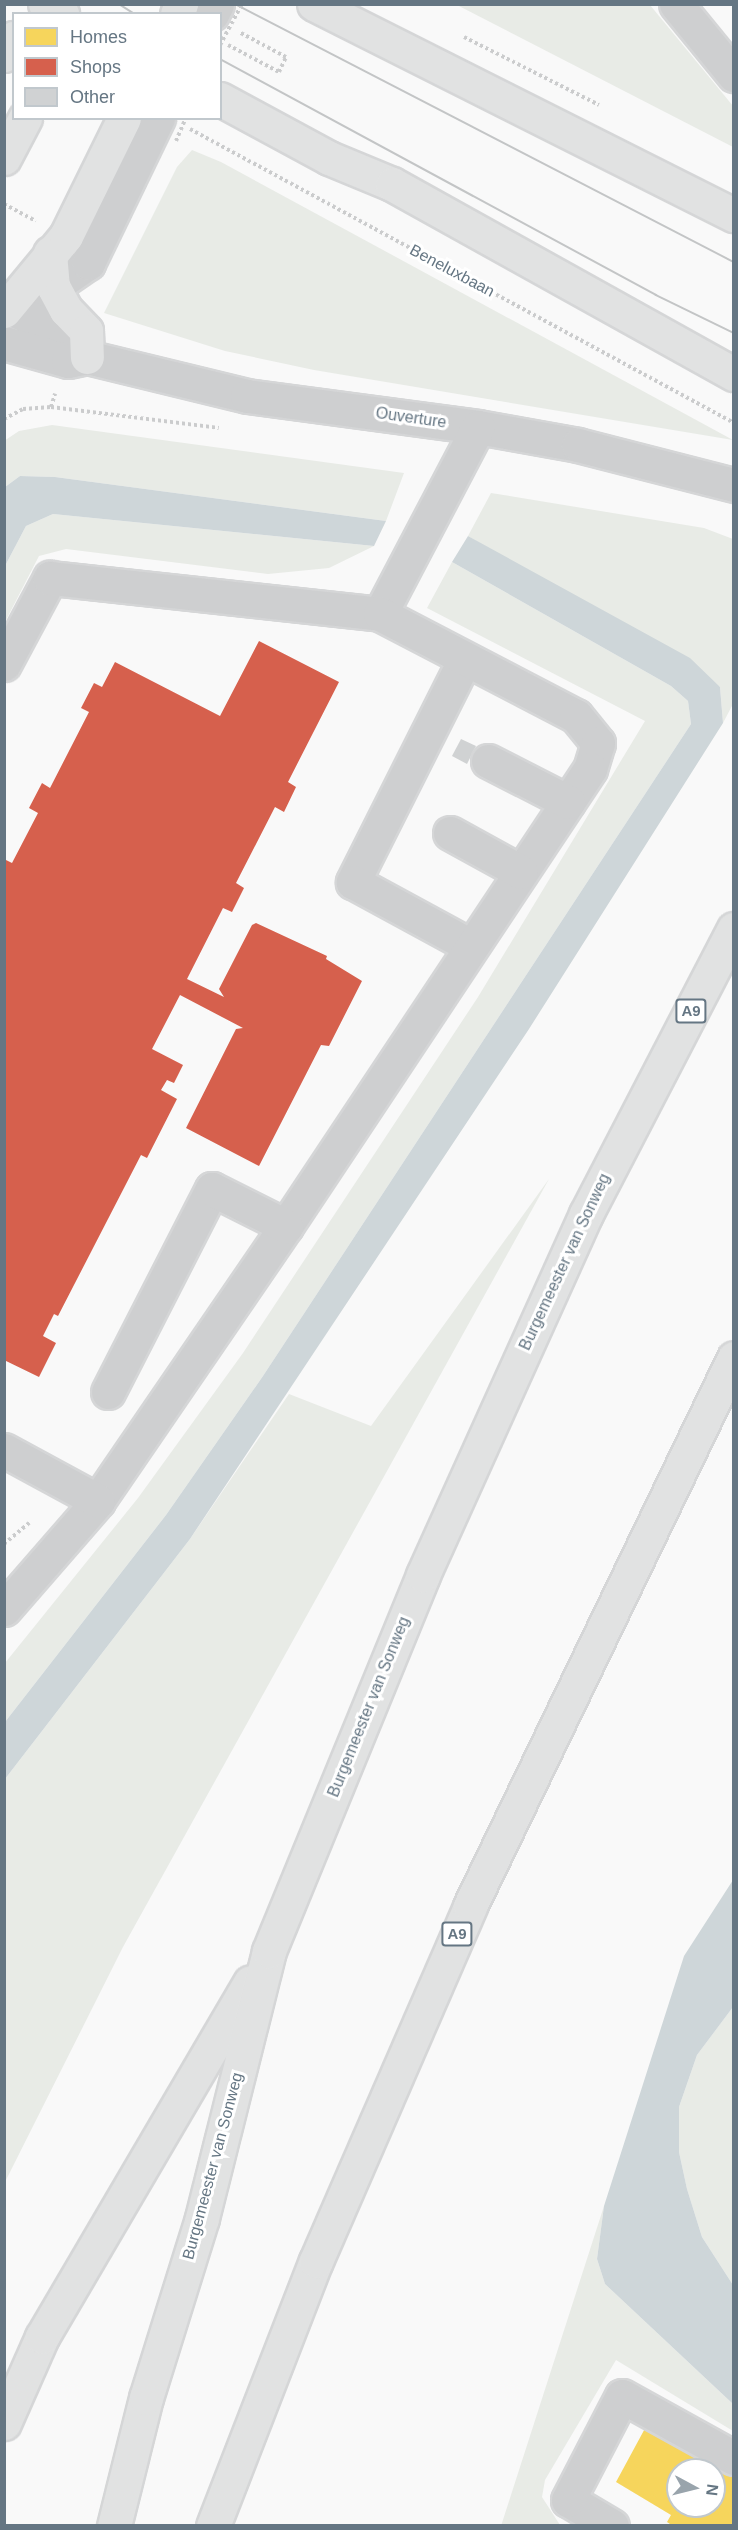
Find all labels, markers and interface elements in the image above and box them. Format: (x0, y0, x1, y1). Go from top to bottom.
legend (12, 12, 222, 120)
text: Homes (70, 27, 127, 47)
text: Shops (70, 57, 121, 77)
text: Other (70, 87, 115, 107)
street label: Beneluxbaan (406, 241, 498, 301)
street label: Ouverture (374, 404, 448, 432)
road number: A9 (674, 999, 708, 1023)
street label: Burgemeester van Sonweg (516, 1170, 614, 1354)
street label: Burgemeester van Sonweg (324, 1614, 414, 1800)
road number: A9 (440, 1922, 474, 1946)
street label: Burgemeester van Sonweg (179, 2070, 247, 2262)
north arrow (666, 2458, 726, 2518)
text: N (703, 2483, 722, 2497)

